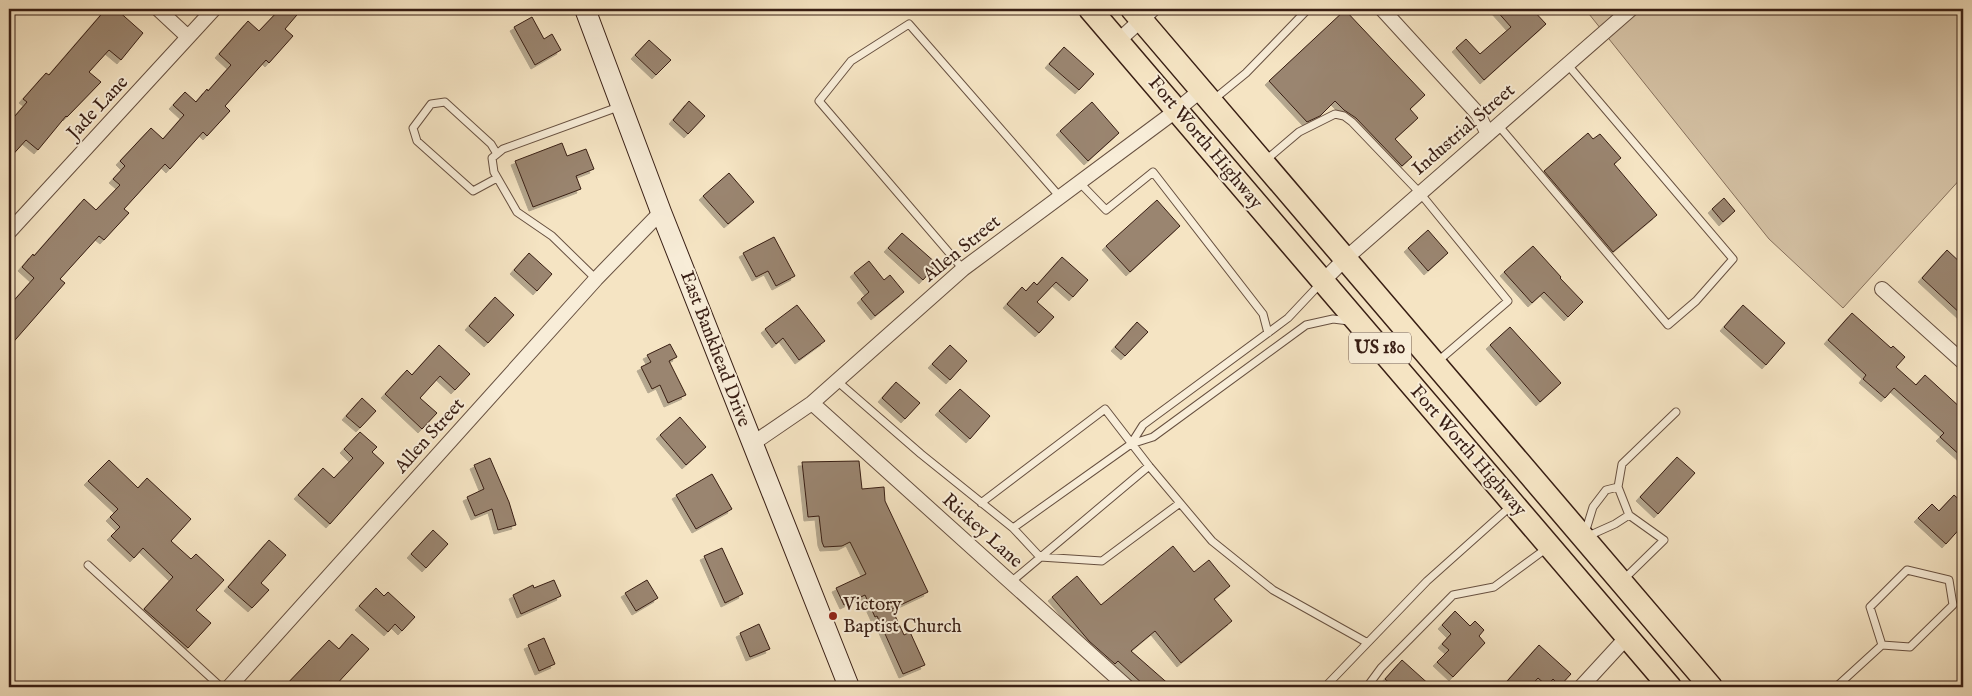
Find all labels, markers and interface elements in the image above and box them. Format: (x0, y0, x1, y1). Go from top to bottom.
street label: Jade Lane (61, 71, 134, 147)
street label: Fort Worth Highway (1142, 72, 1268, 215)
street label: Industrial Street (1408, 79, 1521, 181)
street label: Allen Street (917, 210, 1006, 288)
street label: East Bankhead Drive (674, 268, 756, 431)
road number: US 180 (1349, 332, 1411, 363)
street label: Fort Worth Highway (1404, 380, 1532, 522)
street label: Allen Street (389, 393, 470, 479)
street label: Rickey Lane (937, 489, 1028, 574)
place label: Victory Baptist Church (842, 593, 962, 639)
marker: Victory Baptist Church (827, 610, 839, 622)

